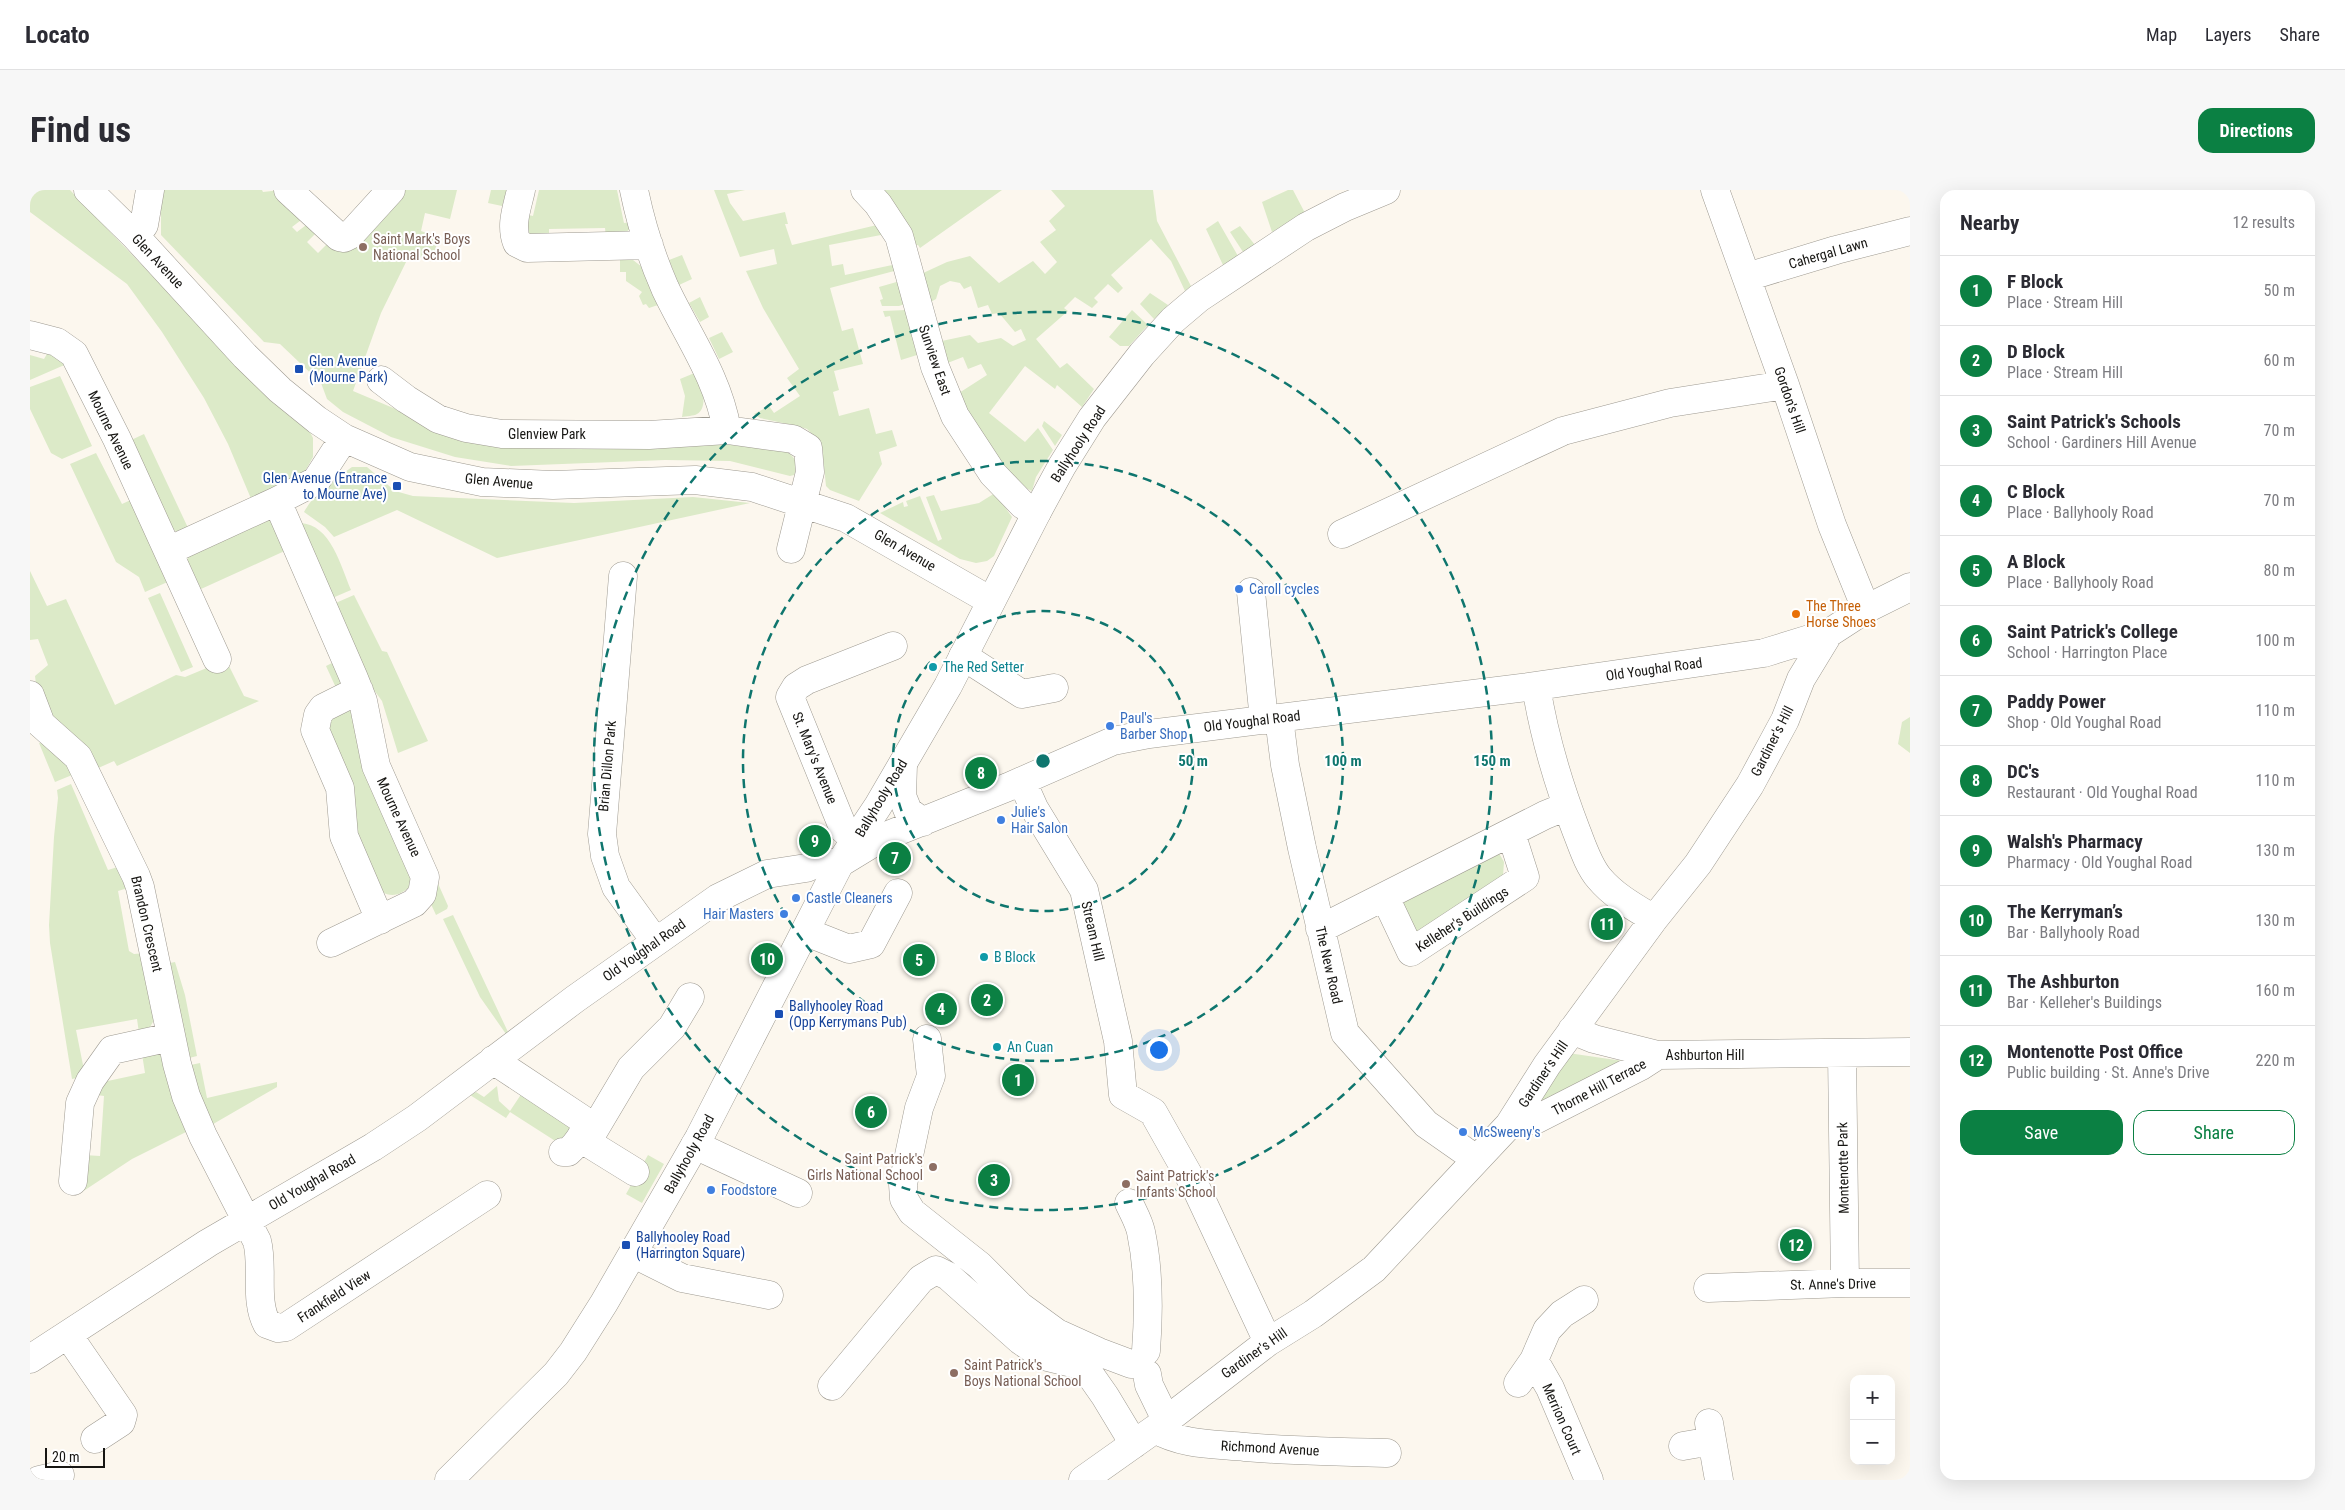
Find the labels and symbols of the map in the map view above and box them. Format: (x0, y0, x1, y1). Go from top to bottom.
street label: Glen Avenue (129, 231, 187, 292)
place label: Saint Mark's Boys National School (373, 231, 470, 263)
street label: Cahergal Lawn (1787, 234, 1869, 272)
marker: Saint Mark's Boys National School (357, 241, 369, 253)
street label: Sunview East (916, 323, 954, 397)
place label: Glen Avenue (Mourne Park) (309, 353, 388, 386)
marker: Glen Avenue (Mourne Park) (293, 363, 305, 375)
street label: Gordon's Hill (1771, 365, 1809, 435)
street label: Mourne Avenue (85, 388, 137, 472)
street label: Ballyhooly Road (1047, 403, 1109, 485)
street label: Glenview Park (508, 426, 587, 442)
place label: Glen Avenue (Entrance to Mourne Ave) (263, 470, 387, 503)
street label: Glen Avenue (464, 470, 534, 492)
marker: Glen Avenue (Entrance to Mourne Ave) (391, 480, 403, 492)
street label: Glen Avenue (871, 526, 939, 574)
place label: Caroll cycles (1249, 581, 1319, 597)
marker: Caroll cycles (1233, 583, 1245, 595)
place label: The Three Horse Shoes (1806, 598, 1876, 630)
marker: The Three Horse Shoes (1790, 608, 1802, 620)
street label: Old Youghal Road (1605, 654, 1703, 684)
place label: The Red Setter (943, 659, 1024, 675)
marker: The Red Setter (927, 661, 939, 673)
street label: Gardiner's Hill (1747, 703, 1797, 779)
street label: Old Youghal Road (1203, 707, 1301, 735)
street label: St. Mary's Avenue (789, 710, 841, 807)
place label: Paul's Barber Shop (1120, 710, 1188, 742)
street label: Brian Dillon Park (595, 719, 619, 812)
marker: Paul's Barber Shop (1104, 720, 1116, 732)
centre of rings (1034, 752, 1052, 770)
text: 50 m (1178, 752, 1208, 770)
text: 100 m (1324, 752, 1362, 770)
text: 150 m (1473, 752, 1511, 770)
pin: 8 (965, 754, 997, 792)
street label: Ballyhooly Road (852, 756, 910, 840)
street label: Mourne Avenue (374, 775, 425, 860)
place label: Julie's Hair Salon (1011, 804, 1068, 836)
marker: Julie's Hair Salon (995, 814, 1007, 826)
pin: 9 (799, 822, 831, 860)
pin: 7 (879, 839, 911, 877)
street label: Brandon Crescent (128, 874, 166, 974)
street label: Kelleher's Buildings (1413, 883, 1511, 955)
place label: Castle Cleaners (806, 890, 893, 906)
marker: Castle Cleaners (790, 892, 802, 904)
street label: Stream Hill (1078, 900, 1108, 962)
pin: 11 (1591, 905, 1623, 943)
place label: Hair Masters (703, 906, 774, 922)
marker: Hair Masters (778, 908, 790, 920)
street label: Old Youghal Road (600, 916, 688, 984)
street label: The New Road (1312, 924, 1346, 1006)
pin: 10 (751, 940, 783, 978)
pin: 5 (903, 941, 935, 979)
place label: B Block (994, 949, 1036, 965)
marker: B Block (978, 951, 990, 963)
pin: 2 (971, 981, 1003, 1019)
pin: 4 (925, 990, 957, 1028)
place label: Ballyhooley Road (Opp Kerrymans Pub) (789, 998, 907, 1031)
marker: Ballyhooley Road (Opp Kerrymans Pub) (773, 1008, 785, 1020)
your location (1146, 1037, 1172, 1063)
street label: Gardiner's Hill (1515, 1038, 1571, 1110)
place label: An Cuan (1007, 1039, 1053, 1055)
marker: An Cuan (991, 1041, 1003, 1053)
street label: Ashburton Hill (1666, 1047, 1744, 1063)
street label: Thorne Hill Terrace (1549, 1055, 1649, 1119)
pin: 1 (1002, 1061, 1034, 1099)
pin: 6 (855, 1093, 887, 1131)
street label: Ballyhooly Road (661, 1112, 717, 1196)
street label: Montenotte Park (1834, 1121, 1852, 1214)
place label: McSweeny's (1473, 1124, 1541, 1140)
marker: McSweeny's (1457, 1126, 1469, 1138)
street label: Old Youghal Road (266, 1151, 358, 1213)
place label: Saint Patrick's Girls National School (807, 1151, 923, 1183)
marker: Saint Patrick's Girls National School (927, 1161, 939, 1173)
pin: 3 (978, 1161, 1010, 1199)
place label: Saint Patrick's Infants School (1136, 1168, 1216, 1200)
marker: Saint Patrick's Infants School (1120, 1178, 1132, 1190)
place label: Foodstore (721, 1182, 777, 1198)
marker: Foodstore (705, 1184, 717, 1196)
pin: 12 (1780, 1226, 1812, 1264)
place label: Ballyhooley Road (Harrington Square) (636, 1229, 745, 1262)
marker: Ballyhooley Road (Harrington Square) (620, 1239, 632, 1251)
street label: Frankfield View (294, 1266, 374, 1326)
street label: St. Anne's Drive (1790, 1275, 1876, 1293)
street label: Gardiner's Hill (1218, 1324, 1290, 1382)
place label: Saint Patrick's Boys National School (964, 1357, 1081, 1389)
marker: Saint Patrick's Boys National School (948, 1367, 960, 1379)
street label: Merrion Court (1539, 1381, 1585, 1457)
street label: Richmond Avenue (1220, 1437, 1320, 1459)
scale bar (45, 1445, 105, 1468)

